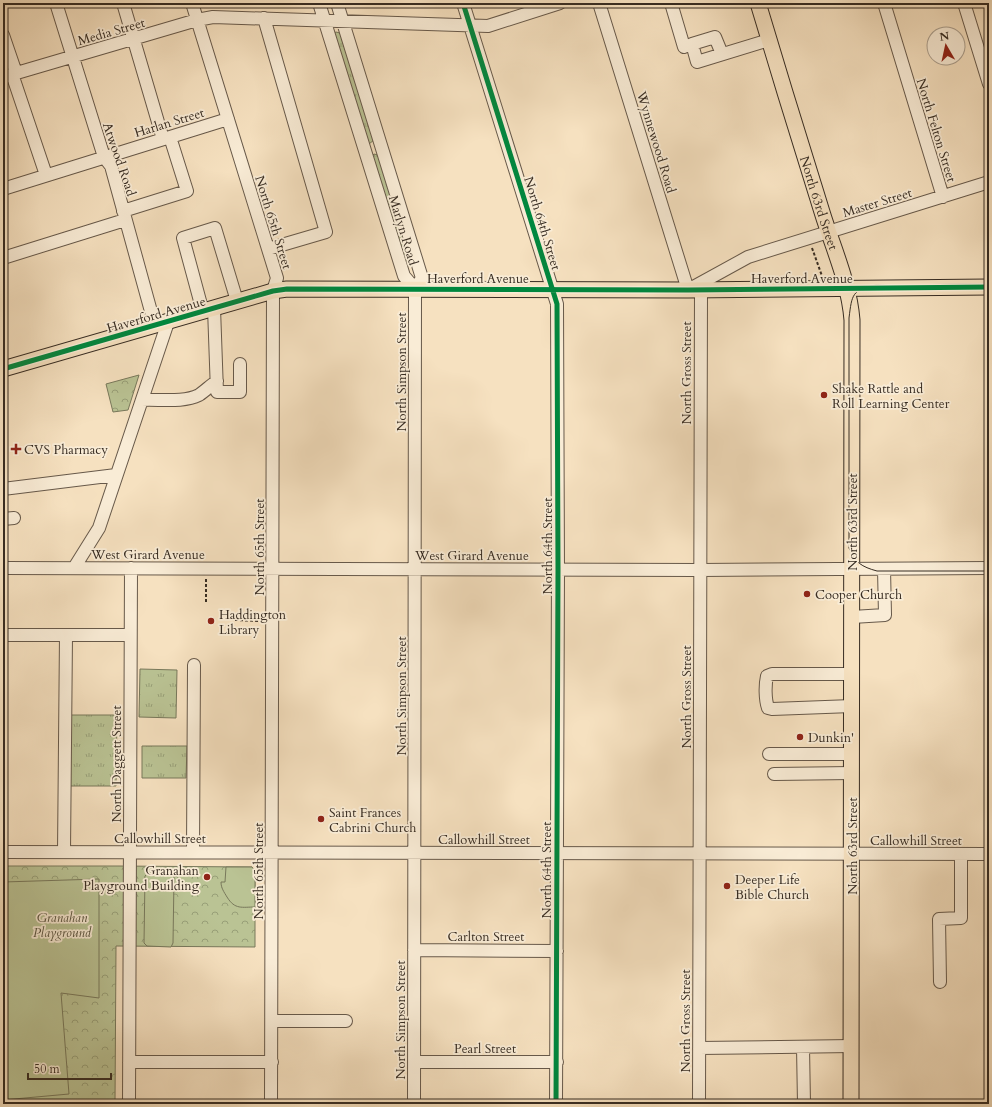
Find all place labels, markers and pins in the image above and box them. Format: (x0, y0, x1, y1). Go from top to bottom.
place label: Shake Rattle and Roll Learning Center (832, 380, 950, 413)
marker: Shake Rattle and Roll Learning Center (819, 390, 829, 400)
place label: CVS Pharmacy (24, 441, 108, 459)
marker: CVS Pharmacy (11, 444, 21, 454)
place label: Cooper Church (815, 586, 902, 604)
marker: Cooper Church (802, 589, 812, 599)
place label: Haddington Library (219, 606, 287, 639)
marker: Haddington Library (206, 616, 216, 626)
place label: Dunkin' (808, 729, 854, 747)
marker: Dunkin' (795, 732, 805, 742)
place label: Saint Frances Cabrini Church (329, 804, 416, 837)
marker: Saint Frances Cabrini Church (316, 814, 326, 824)
place label: Granahan Playground Building (83, 862, 200, 895)
place label: Deeper Life Bible Church (735, 871, 809, 904)
marker: Granahan Playground Building (202, 872, 212, 882)
marker: Deeper Life Bible Church (722, 881, 732, 891)

